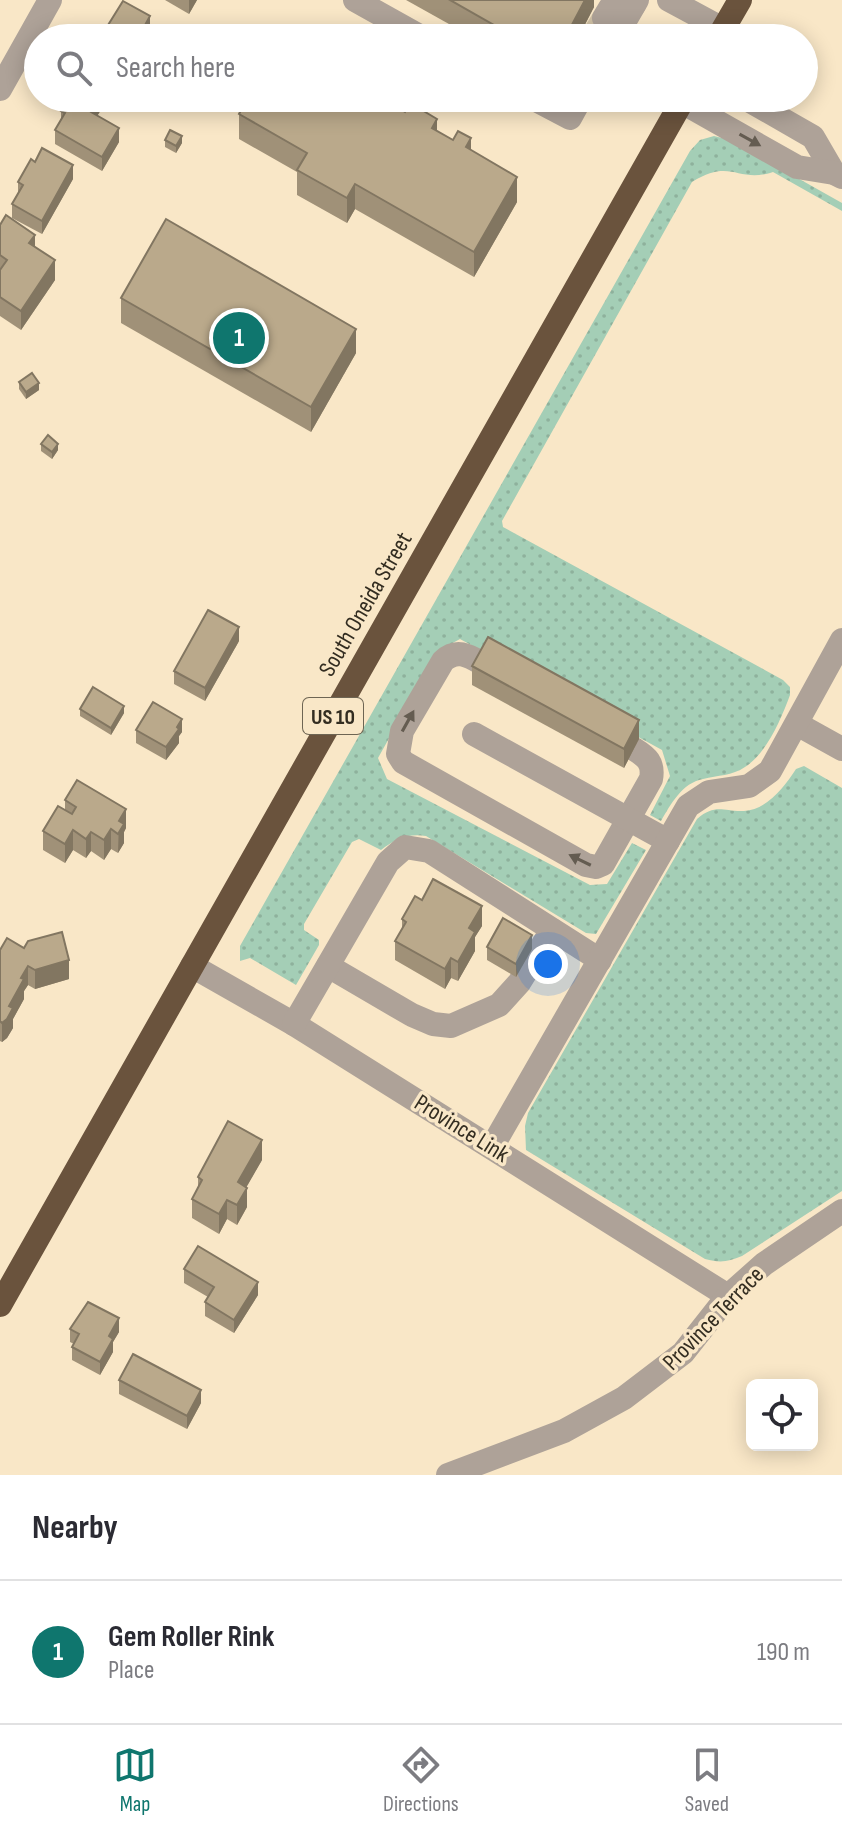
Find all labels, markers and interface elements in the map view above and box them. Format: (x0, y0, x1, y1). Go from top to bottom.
search box (24, 24, 818, 112)
icon: search (52, 46, 96, 90)
text: Search here (116, 50, 235, 86)
one-way arrow (739, 133, 761, 147)
pin: 1 (213, 308, 265, 368)
street label: South Oneida Street (312, 527, 418, 681)
road number: US 10 (303, 698, 363, 734)
one-way arrow (401, 710, 415, 732)
one-way arrow (568, 853, 591, 867)
your location (528, 944, 568, 984)
street label: Province Link (409, 1088, 514, 1169)
street label: Province Terrace (657, 1260, 770, 1376)
map controls (746, 1379, 818, 1451)
button: locate (746, 1379, 818, 1451)
text: Nearby (32, 1507, 118, 1548)
text: Gem Roller Rink (108, 1619, 274, 1655)
text: 1 (53, 1637, 63, 1668)
text: 190 m (757, 1637, 810, 1668)
text: Place (108, 1655, 155, 1686)
tab: Map (113, 1743, 157, 1818)
tab: Directions (383, 1743, 459, 1818)
tab: Saved (685, 1743, 729, 1818)

